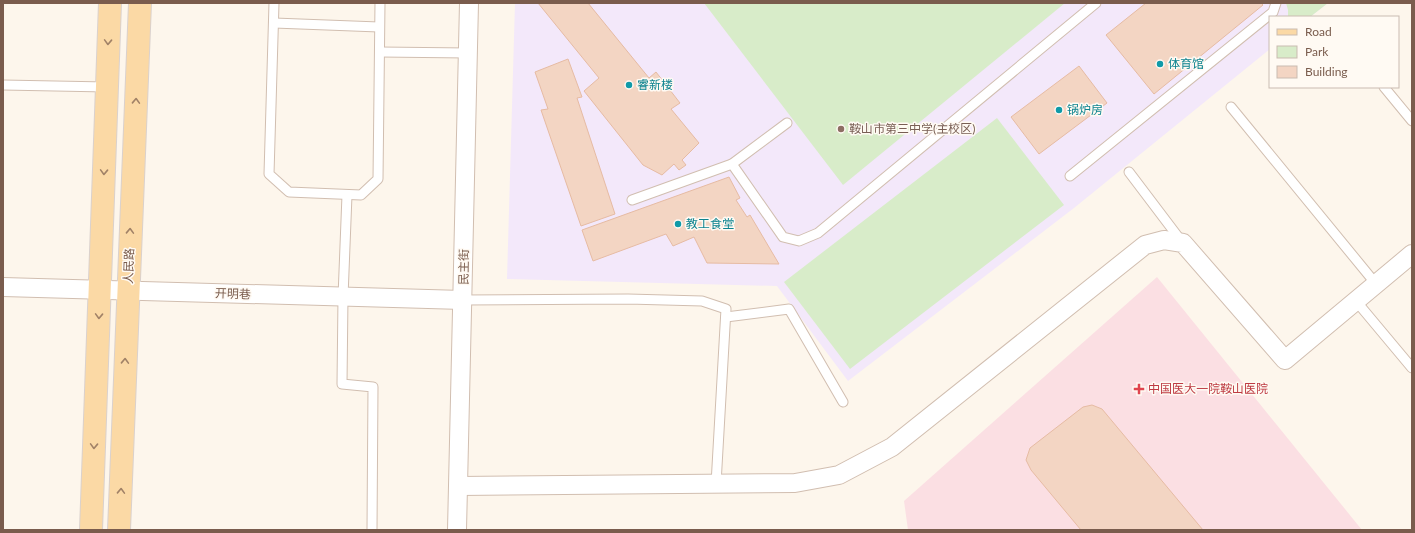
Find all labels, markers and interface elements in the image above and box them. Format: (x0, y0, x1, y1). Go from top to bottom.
legend (1269, 16, 1399, 88)
text: Road (1305, 24, 1332, 39)
one-way arrow (104, 39, 112, 45)
text: Park (1305, 44, 1329, 59)
place label: 体育馆 (1168, 56, 1204, 71)
marker: 体育馆 (1155, 59, 1165, 69)
text: Building (1305, 64, 1348, 79)
place label: 睿新楼 (637, 77, 673, 92)
marker: 睿新楼 (624, 80, 634, 90)
one-way arrow (131, 98, 140, 104)
place label: 锅炉房 (1067, 102, 1103, 117)
marker: 锅炉房 (1054, 105, 1064, 115)
place label: 鞍山市第三中学(主校区) (849, 121, 975, 136)
marker: 鞍山市第三中学(主校区) (836, 124, 846, 134)
one-way arrow (100, 169, 108, 175)
place label: 教工食堂 (686, 216, 734, 231)
marker: 教工食堂 (673, 219, 683, 229)
one-way arrow (126, 228, 135, 234)
street label: 人民路 (120, 248, 137, 284)
street label: 民主街 (456, 249, 471, 285)
street label: 开明巷 (215, 285, 251, 302)
one-way arrow (95, 313, 103, 319)
one-way arrow (121, 358, 130, 364)
place label: 中国医大一院鞍山医院 (1148, 381, 1268, 396)
marker: 中国医大一院鞍山医院 (1133, 383, 1145, 395)
one-way arrow (90, 443, 99, 449)
one-way arrow (116, 488, 125, 494)

